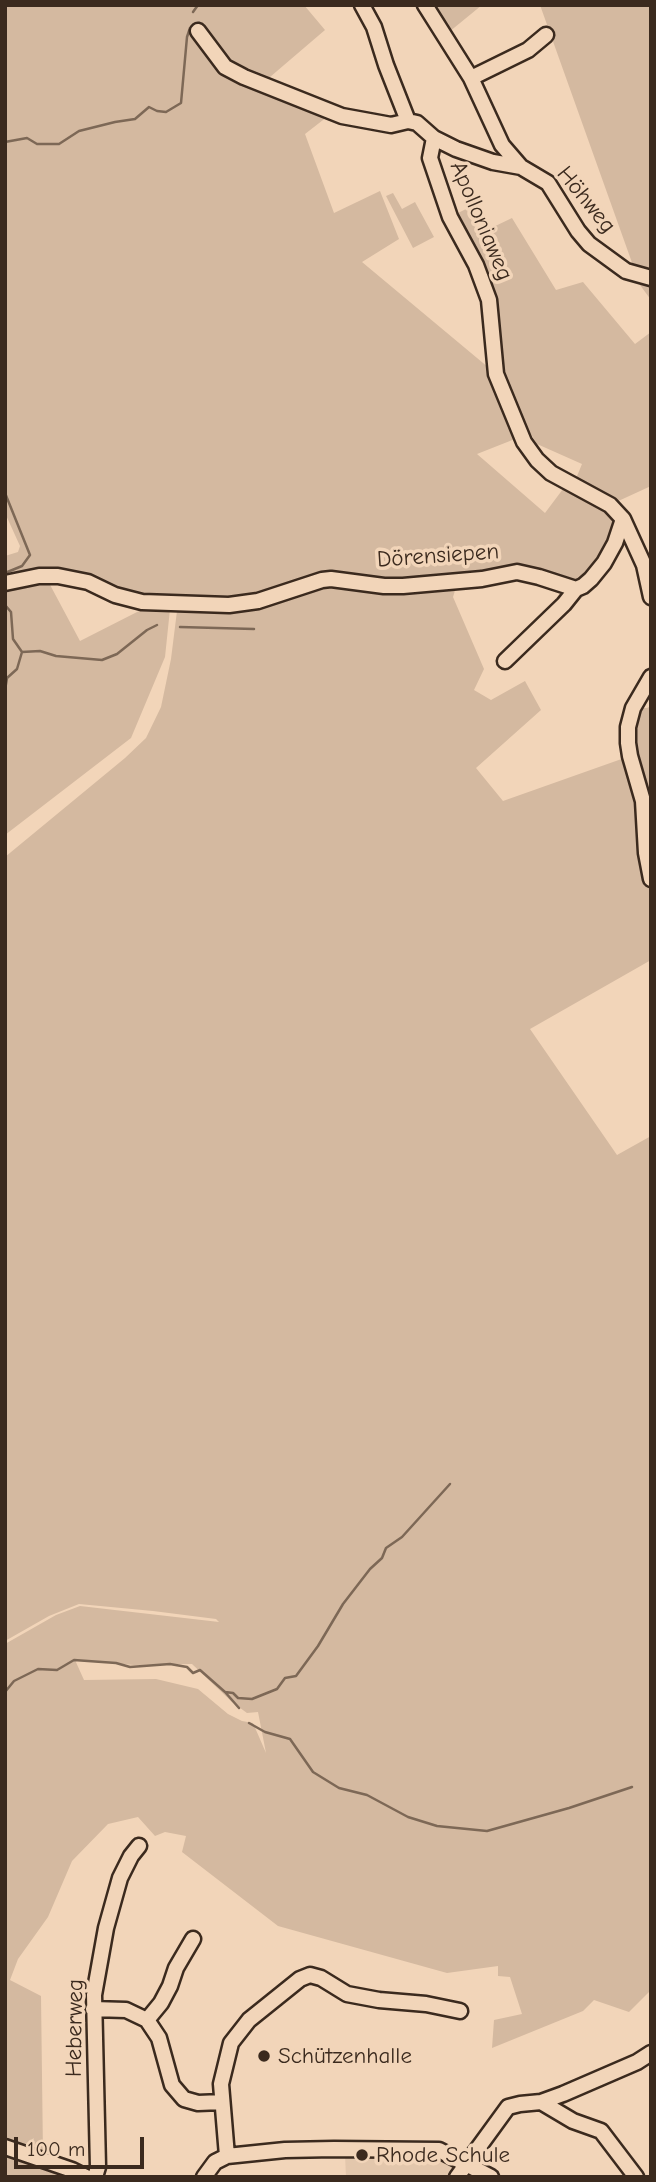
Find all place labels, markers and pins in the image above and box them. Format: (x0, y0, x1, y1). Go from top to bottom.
place label: Schützenhalle (278, 2042, 412, 2070)
marker: Schützenhalle (256, 2048, 272, 2064)
place label: Rhode Schule (376, 2141, 510, 2169)
marker: Rhode Schule (354, 2147, 370, 2163)

